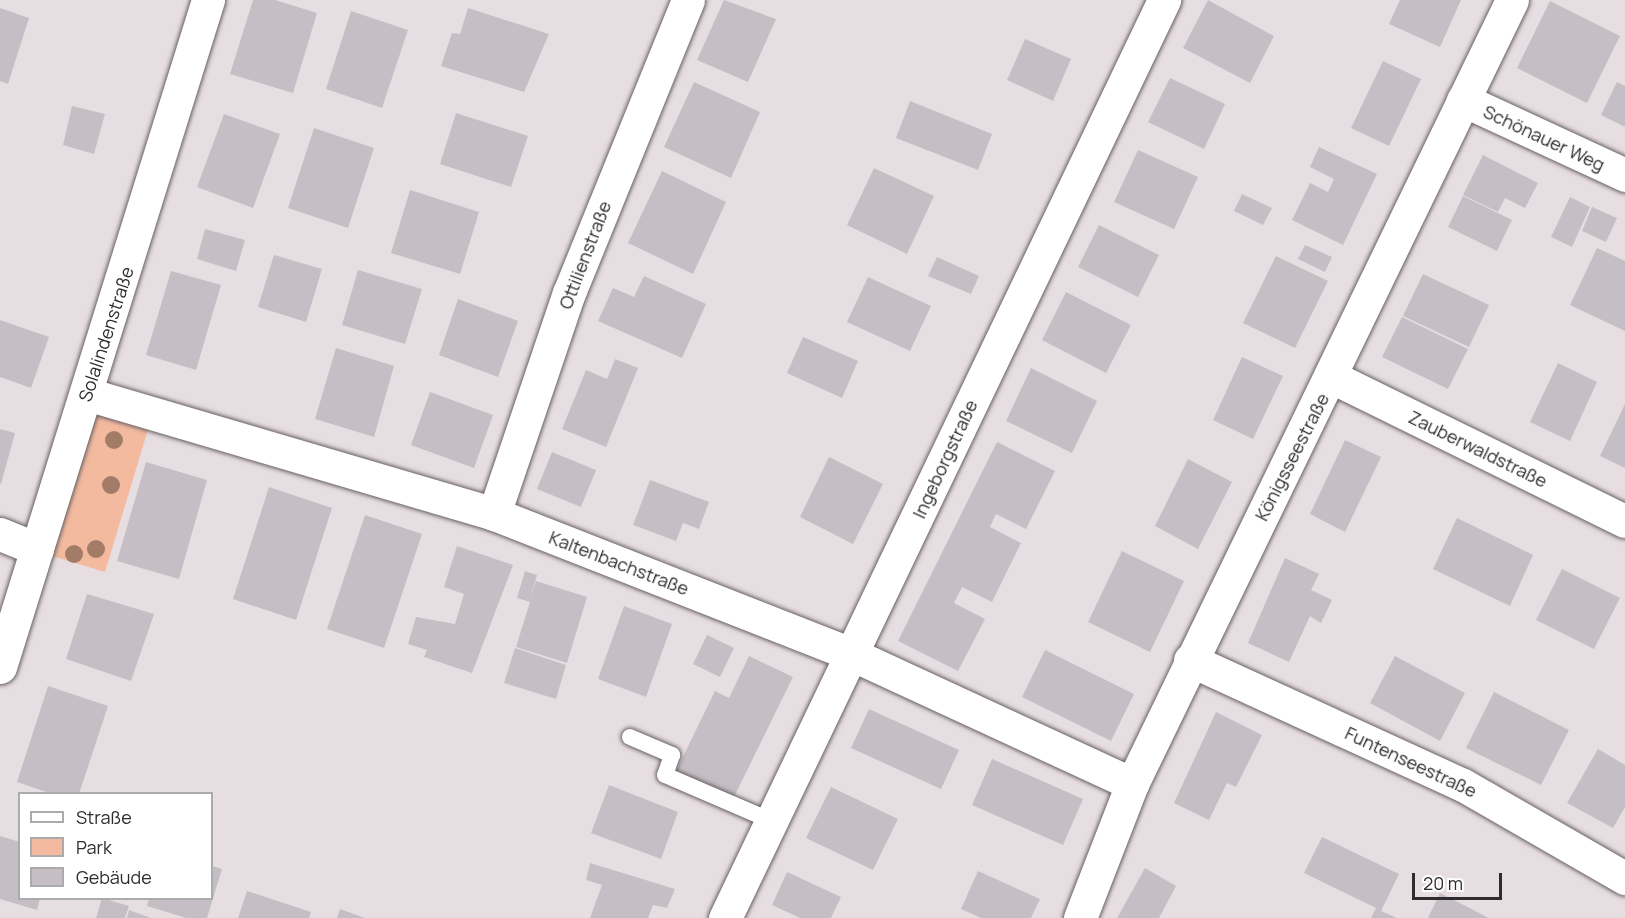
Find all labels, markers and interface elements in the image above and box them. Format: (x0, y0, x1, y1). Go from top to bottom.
street label: Schönauer Weg (1480, 100, 1608, 176)
street label: Ottilienstraße (554, 198, 616, 312)
street label: Solalindenstraße (74, 264, 138, 404)
street label: Königsseestraße (1251, 390, 1333, 524)
street label: Ingeborgstraße (908, 396, 982, 522)
street label: Zauberwaldstraße (1405, 406, 1551, 492)
street label: Kaltenbachstraße (546, 526, 692, 600)
street label: Funtenseestraße (1342, 722, 1480, 802)
legend (18, 792, 213, 900)
text: Straße (76, 805, 132, 829)
text: Park (76, 835, 112, 859)
scale bar (1415, 861, 1505, 899)
text: Gebäude (76, 865, 152, 889)
text: 20 m (1423, 871, 1463, 895)

